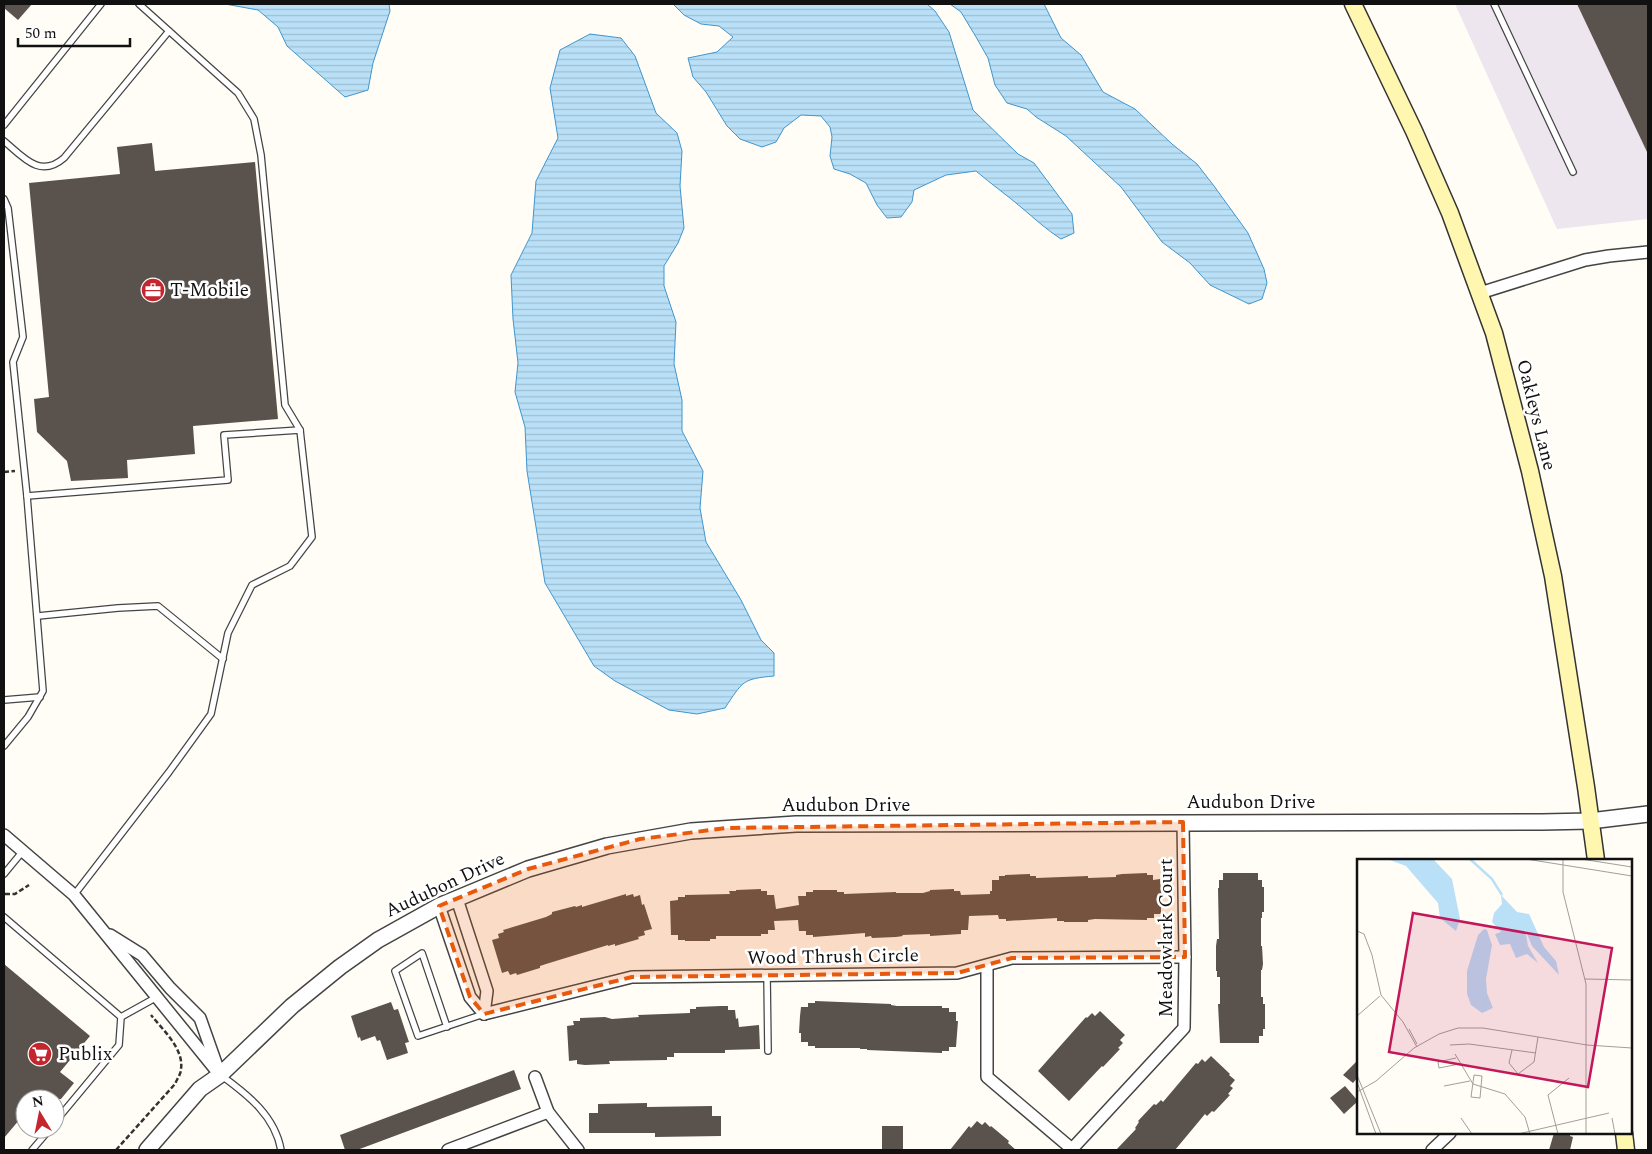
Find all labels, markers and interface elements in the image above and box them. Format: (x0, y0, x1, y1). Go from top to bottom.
scale bar (18, 15, 130, 47)
text: 50 m (25, 22, 57, 45)
place label: T-Mobile (170, 276, 249, 305)
office icon: T-Mobile (140, 277, 166, 303)
street label: Oakleys Lane (1508, 356, 1564, 474)
street label: Audubon Drive (1186, 788, 1316, 817)
street label: Audubon Drive (781, 791, 911, 820)
street label: Audubon Drive (380, 845, 510, 925)
street label: Meadowlark Court (1152, 858, 1181, 1017)
inset map (1357, 859, 1632, 1134)
street label: Wood Thrush Circle (747, 941, 919, 973)
place label: Publix (58, 1040, 112, 1069)
supermarket icon: Publix (27, 1041, 53, 1067)
north arrow (15, 1089, 65, 1139)
text: N (30, 1090, 45, 1113)

